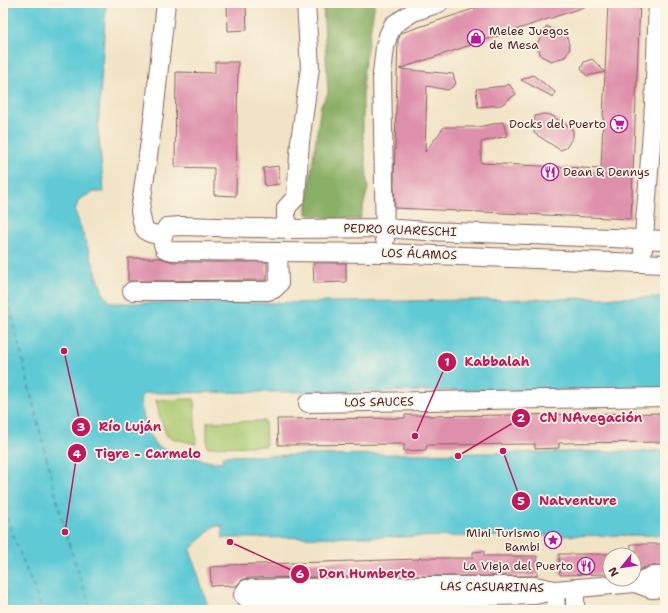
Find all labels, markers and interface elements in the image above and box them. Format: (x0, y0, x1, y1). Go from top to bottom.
place label: Melee Juegos de Mesa (489, 23, 569, 53)
shop icon: Melee Juegos de Mesa (466, 28, 486, 48)
supermarket icon: Docks del Puerto (609, 114, 629, 134)
place label: Docks del Puerto (509, 116, 606, 132)
restaurant icon: Dean & Dennys (540, 162, 560, 182)
place label: Dean & Dennys (563, 164, 650, 180)
street label: PEDRO GUARESCHI (343, 220, 457, 240)
street label: LOS ÁLAMOS (381, 245, 458, 263)
callout: Kabbalah (437, 349, 537, 374)
text: Kabbalah (465, 353, 530, 370)
text: 1 (444, 354, 450, 370)
street label: LOS SAUCES (344, 393, 414, 411)
callout: CN NAvegación (511, 405, 650, 430)
text: CN NAvegación (539, 409, 643, 426)
text: 2 (517, 410, 526, 426)
callout: Río Luján (71, 414, 170, 439)
text: Río Luján (99, 418, 162, 435)
text: 3 (77, 419, 85, 435)
callout: Tigre - Carmelo (67, 441, 209, 466)
text: Tigre - Carmelo (95, 445, 201, 462)
text: 4 (73, 446, 82, 462)
callout: Natventure (511, 488, 625, 513)
text: Natventure (539, 492, 617, 509)
text: 5 (517, 493, 525, 509)
place label: Mini Turismo Bambi (466, 525, 540, 555)
place icon: Mini Turismo Bambi (543, 530, 563, 550)
north arrow (602, 547, 642, 587)
restaurant icon: La Vieja del Puerto (576, 556, 596, 576)
place label: La Vieja del Puerto (463, 558, 573, 574)
callout: Don Humberto (290, 561, 424, 586)
text: N (605, 564, 622, 579)
text: Don Humberto (318, 565, 416, 582)
text: 6 (296, 566, 304, 582)
street label: LAS CASUARINAS (440, 578, 544, 596)

